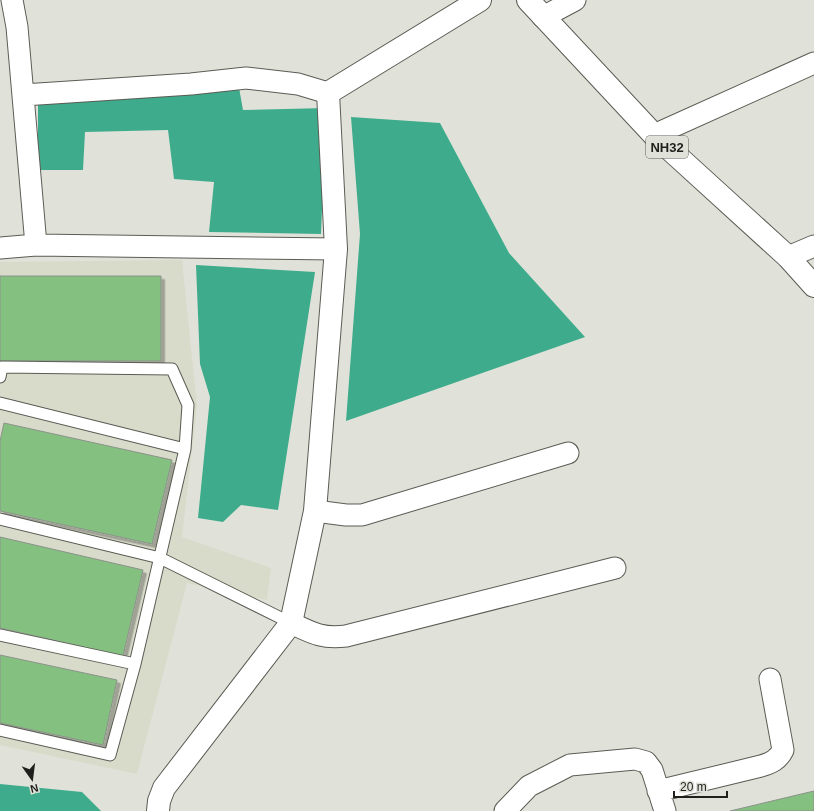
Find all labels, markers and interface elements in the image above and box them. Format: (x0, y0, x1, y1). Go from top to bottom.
road number: NH32 (646, 136, 688, 158)
north arrow (12, 759, 52, 799)
scale bar (674, 773, 727, 799)
text: 20 m (680, 780, 707, 794)
text: N (29, 782, 40, 795)

